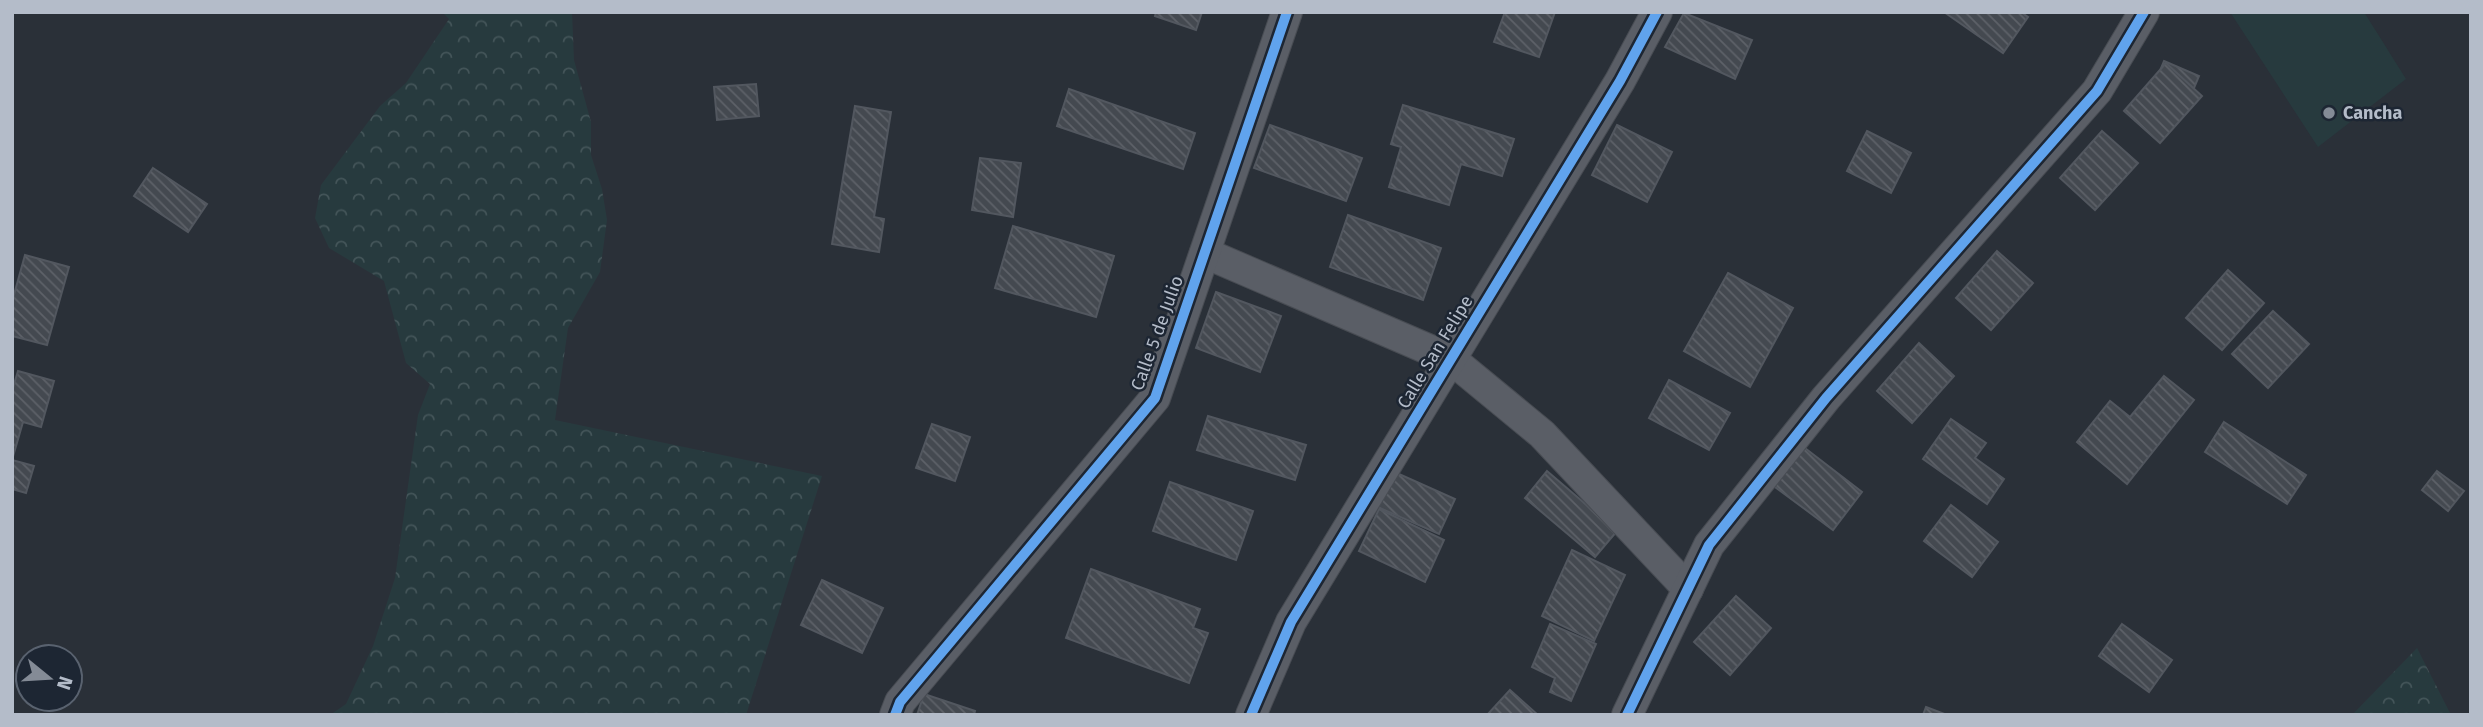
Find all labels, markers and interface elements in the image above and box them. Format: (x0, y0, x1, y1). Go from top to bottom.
place label: Cancha (2343, 102, 2402, 124)
marker: Cancha (2321, 105, 2337, 121)
street label: Calle 5 de Julio (1126, 273, 1188, 393)
street label: Calle San Felipe (1393, 291, 1477, 413)
north arrow (14, 643, 84, 713)
text: N (52, 674, 78, 693)

